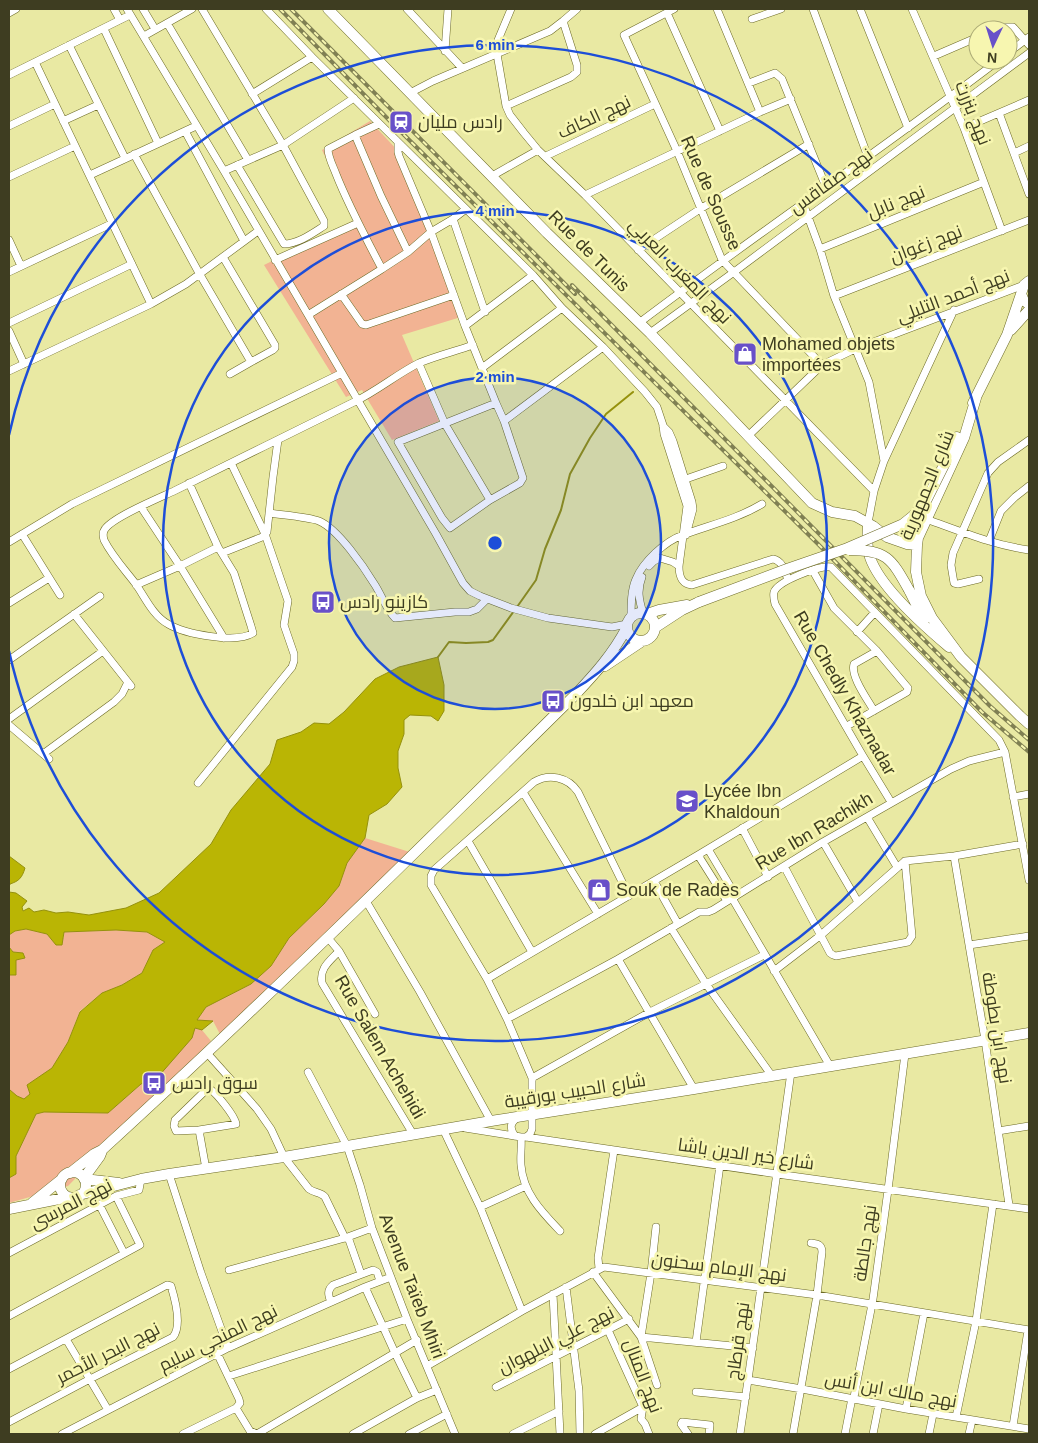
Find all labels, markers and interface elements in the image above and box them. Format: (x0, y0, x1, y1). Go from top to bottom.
north arrow (968, 20, 1018, 70)
text: 6 min (475, 36, 515, 53)
text: N (986, 50, 998, 66)
street label: نهج بنزرت (949, 78, 995, 149)
street label: نهج الكاف (554, 91, 635, 144)
station icon: رادس مليان (388, 109, 414, 135)
place label: رادس مليان (418, 112, 503, 133)
street label: Rue de Sousse (677, 133, 745, 253)
street label: نهج صفاقس (786, 144, 878, 219)
street label: نهج نابل (864, 181, 929, 224)
text: 4 min (475, 202, 515, 219)
street label: Rue de Tunis (544, 206, 634, 296)
street label: نهج المغرب العربي (622, 214, 735, 330)
street label: نهج زغوان (887, 221, 966, 269)
street label: نهج أحمد التليلي (893, 264, 1014, 330)
place label: Mohamed objets importées (762, 334, 895, 375)
shop icon: Mohamed objets importées (732, 341, 758, 367)
text: 2 min (475, 368, 515, 385)
street label: شارع الجمهورية (896, 427, 960, 543)
centre of rings (486, 534, 504, 552)
bus stop icon: كازينو رادس (310, 589, 336, 615)
place label: كازينو رادس (340, 592, 428, 613)
street label: Rue Chedly Khaznadar (790, 607, 900, 779)
bus stop icon: معهد ابن خلدون (540, 688, 566, 714)
place label: معهد ابن خلدون (570, 691, 694, 712)
place label: Lycée Ibn Khaldoun (704, 781, 781, 822)
school or university icon: Lycée Ibn Khaldoun (674, 788, 700, 814)
street label: Rue Ibn Rachikh (752, 788, 876, 874)
shop icon: Souk de Radès (586, 877, 612, 903)
place label: Souk de Radès (616, 880, 739, 900)
street label: نهج ابن بطوطة (976, 971, 1016, 1086)
street label: Rue Salem Achehidi (331, 972, 429, 1122)
bus stop icon: سوق رادس (141, 1070, 167, 1096)
street label: شارع الحبيب بورقيبة (503, 1070, 647, 1114)
place label: سوق رادس (172, 1073, 258, 1095)
street label: شارع خير الدين باشا (676, 1135, 816, 1175)
street label: نهج المرسى (27, 1175, 116, 1235)
street label: نهج جالطة (850, 1203, 882, 1283)
street label: Avenue Taïeb Mhiri (375, 1211, 449, 1361)
street label: نهج الإمام سحنون (650, 1249, 788, 1287)
street label: نهج المنجي سليم (155, 1301, 282, 1379)
street label: نهج قرطاج (723, 1301, 755, 1382)
street label: نهج علي البلهوان (495, 1302, 619, 1381)
street label: نهج البحر الأحمر (52, 1318, 164, 1390)
street label: نهج المنال (618, 1336, 666, 1416)
street label: نهج مالك ابن أنس (823, 1368, 959, 1413)

